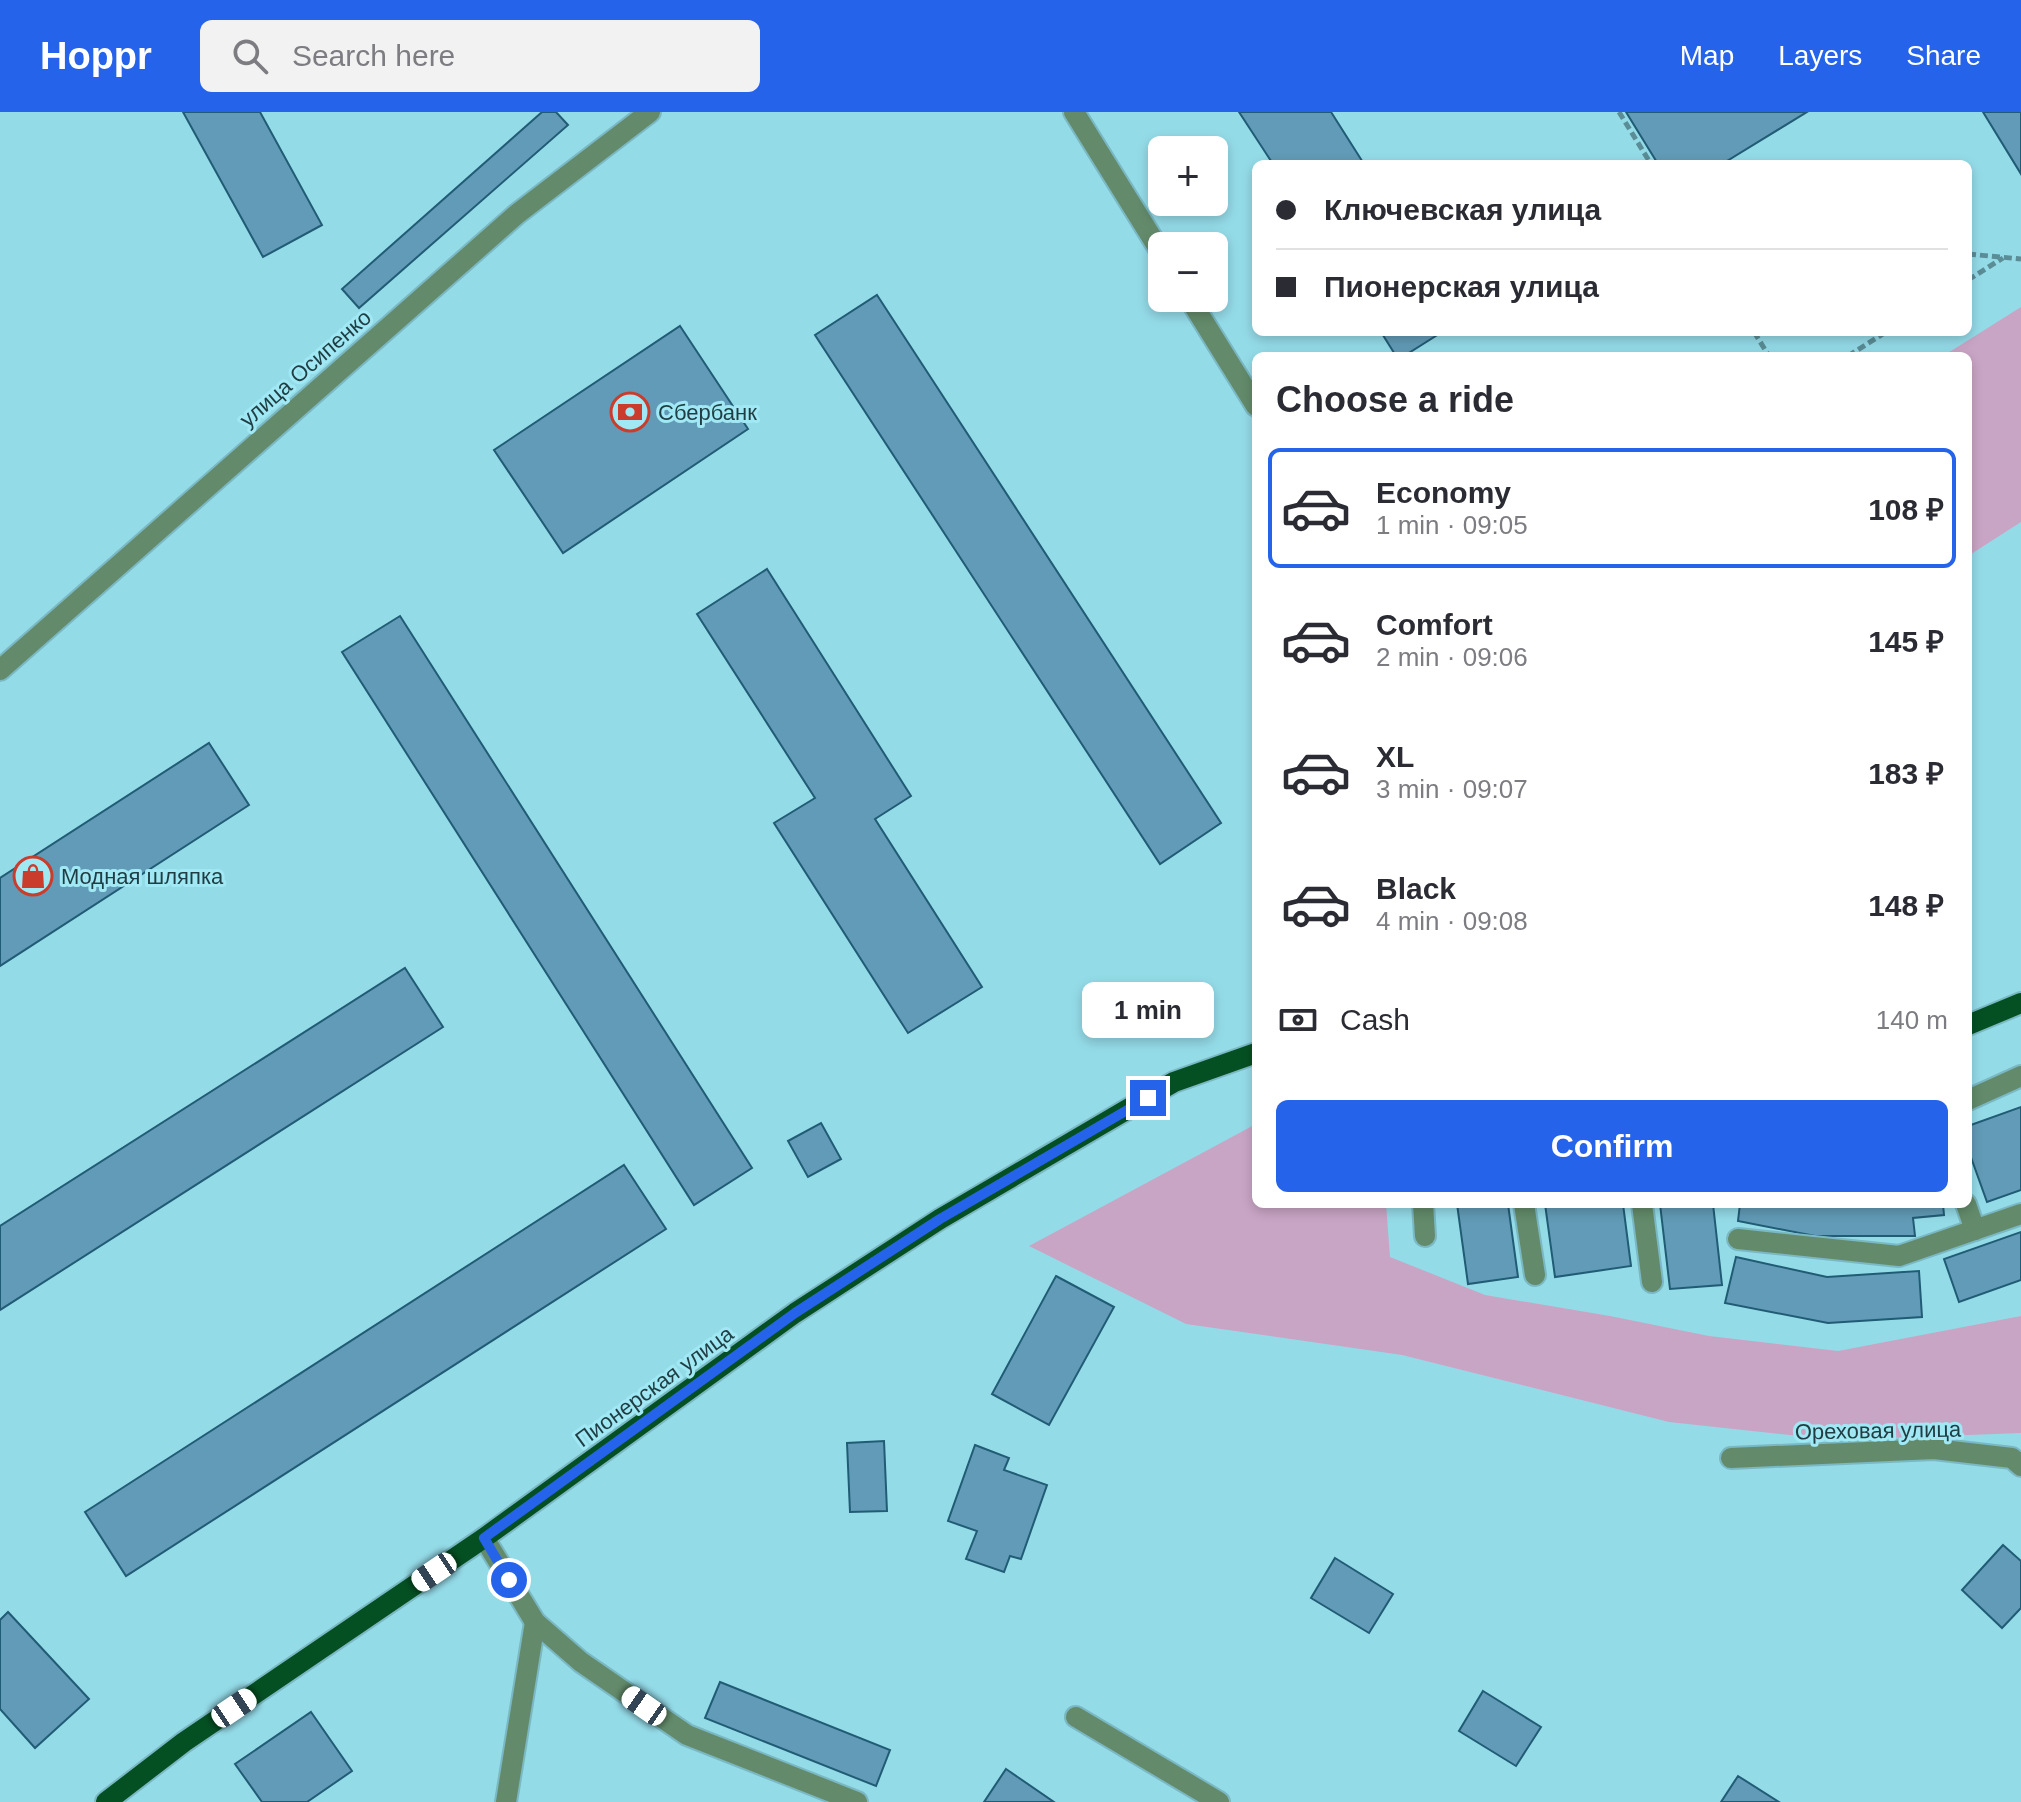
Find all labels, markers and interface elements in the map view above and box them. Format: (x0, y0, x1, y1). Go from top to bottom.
search box (200, 20, 760, 92)
icon: search (228, 34, 272, 78)
text: Hoppr (40, 35, 152, 77)
text: Search here (292, 39, 455, 72)
text: Map (1680, 40, 1734, 71)
text: Layers (1778, 40, 1862, 71)
text: Share (1906, 40, 1981, 71)
map controls (1148, 136, 1228, 312)
button: + (1148, 136, 1228, 216)
text: Ключевская улица (1324, 193, 1601, 226)
button: − (1148, 232, 1228, 312)
text: Пионерская улица (1324, 270, 1599, 303)
street label: улица Осипенко (235, 305, 376, 432)
text: Choose a ride (1276, 379, 1514, 420)
bank icon: Сбербанк (609, 391, 651, 433)
place label: Сбербанк (658, 400, 757, 425)
icon: car (1280, 472, 1352, 544)
text: Economy (1376, 476, 1511, 509)
text: 108 ₽ (1868, 493, 1944, 526)
text: 1 min · 09:05 (1376, 510, 1528, 540)
icon: car (1280, 604, 1352, 676)
text: Comfort (1376, 608, 1493, 641)
text: 145 ₽ (1868, 625, 1944, 658)
text: 2 min · 09:06 (1376, 642, 1528, 672)
icon: car (1280, 736, 1352, 808)
text: XL (1376, 740, 1414, 773)
text: 183 ₽ (1868, 757, 1944, 790)
text: 3 min · 09:07 (1376, 774, 1528, 804)
shop icon: Модная шляпка (12, 855, 54, 897)
place label: Модная шляпка (61, 864, 224, 889)
icon: car (1280, 868, 1352, 940)
text: Black (1376, 872, 1456, 905)
text: 148 ₽ (1868, 889, 1944, 922)
text: 4 min · 09:08 (1376, 906, 1528, 936)
callout: 1 min (1082, 982, 1214, 1038)
text: 1 min (1114, 995, 1182, 1025)
icon: cash (1276, 998, 1320, 1042)
text: Cash (1340, 1003, 1410, 1036)
text: 140 m (1876, 1005, 1948, 1035)
route end (1130, 1080, 1166, 1116)
button: Confirm (1276, 1100, 1948, 1192)
street label: Пионерская улица (571, 1320, 739, 1452)
street label: Ореховая улица (1795, 1417, 1962, 1444)
car (407, 1549, 461, 1595)
route start (491, 1562, 527, 1598)
car (617, 1682, 671, 1730)
car (207, 1685, 261, 1731)

